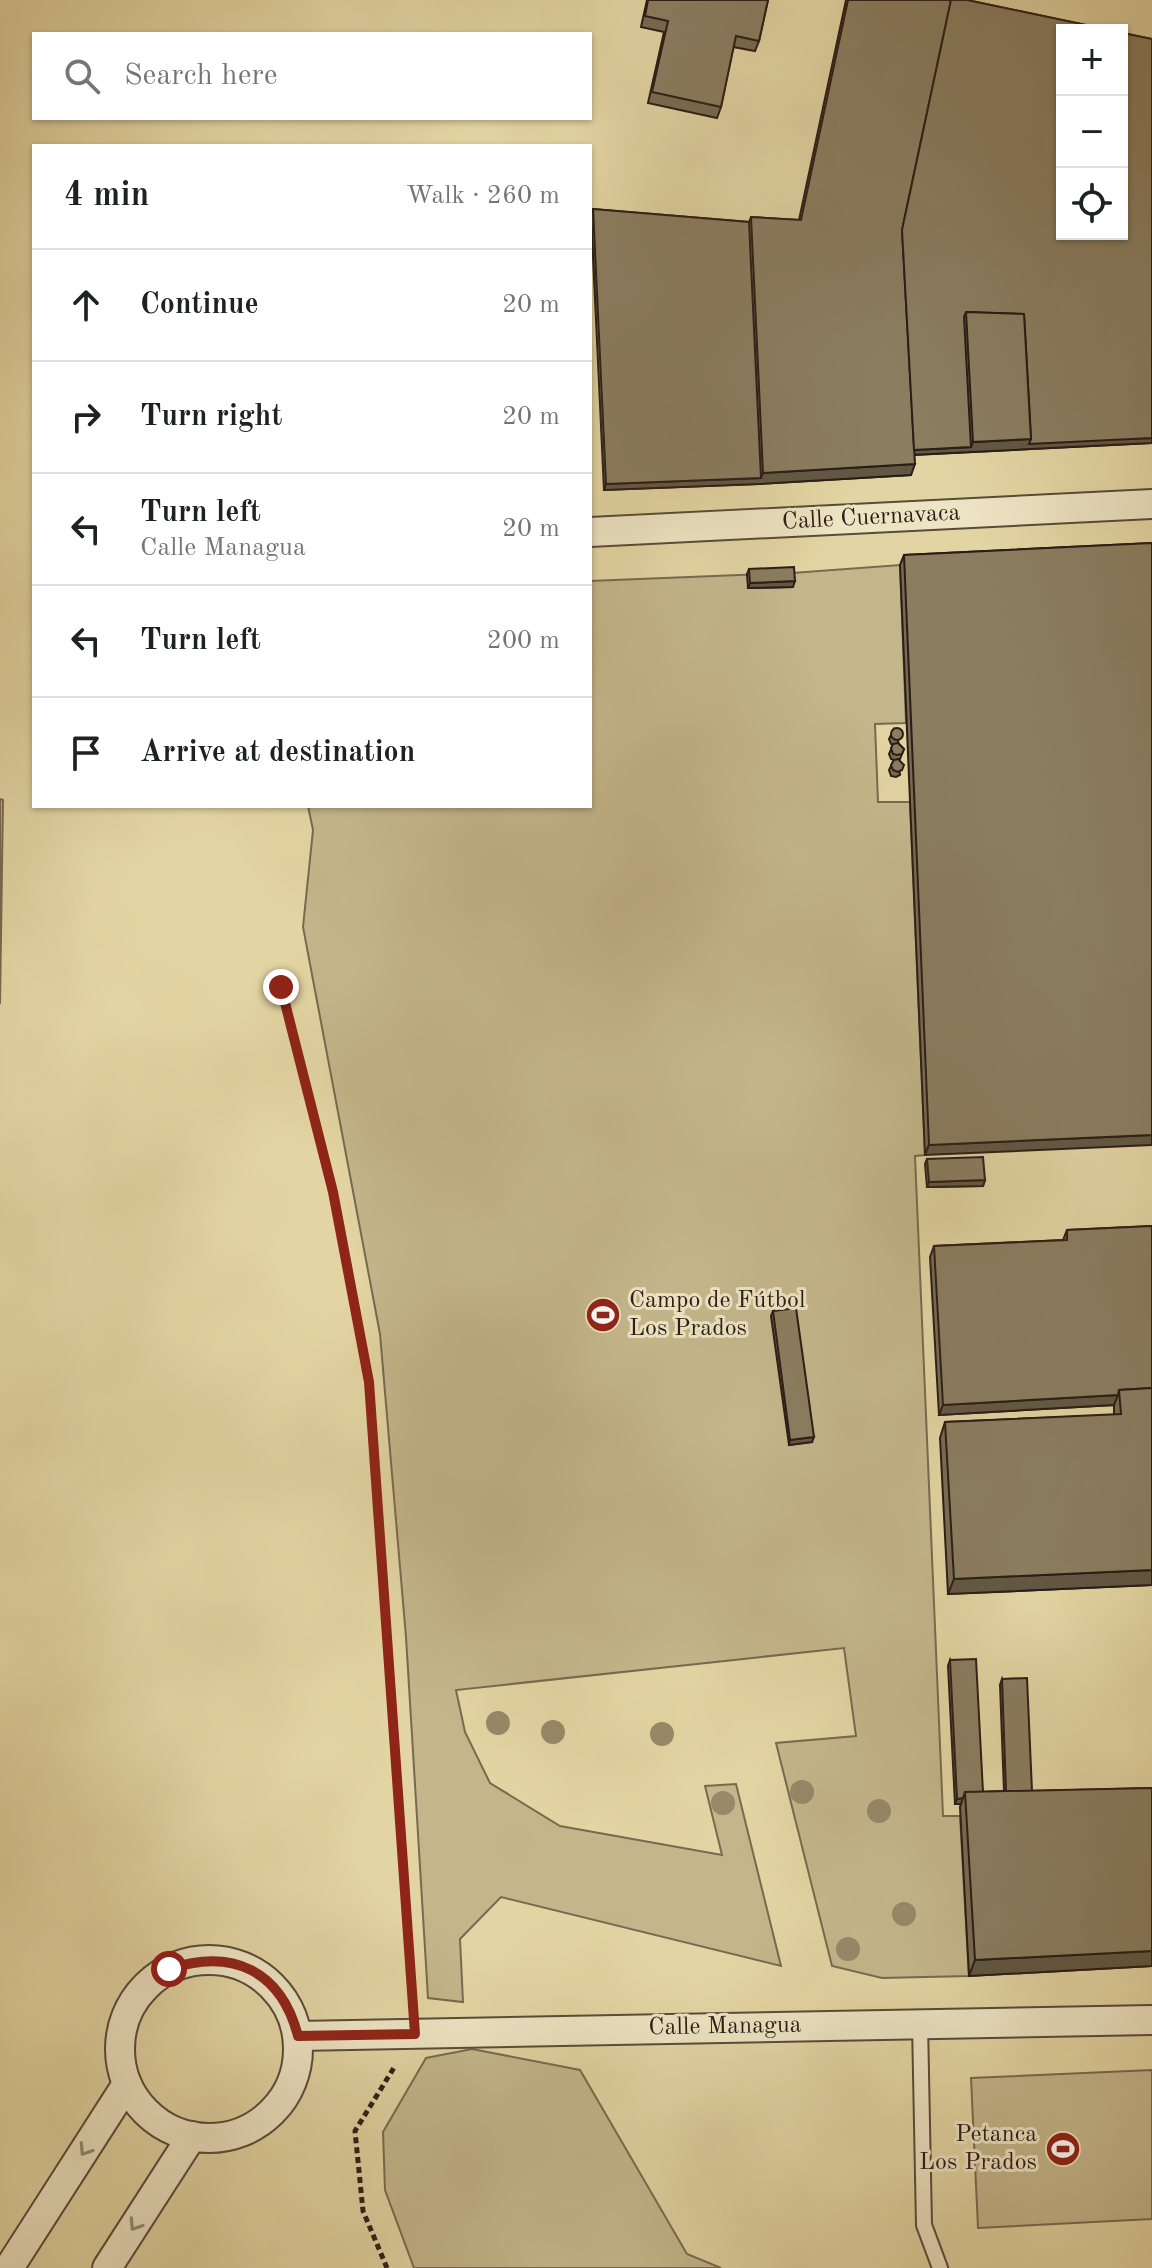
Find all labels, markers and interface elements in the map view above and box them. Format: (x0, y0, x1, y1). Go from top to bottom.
map controls (1056, 24, 1128, 240)
button: + (1056, 24, 1128, 96)
search box (32, 32, 592, 120)
icon: search (60, 54, 104, 98)
text: Search here (124, 61, 278, 91)
button: − (1056, 96, 1128, 168)
button: locate (1056, 168, 1128, 240)
text: 4 min (64, 179, 149, 213)
text: Walk · 260 m (406, 183, 560, 209)
icon: ahead (64, 283, 108, 327)
text: Continue (140, 290, 259, 320)
text: 20 m (502, 292, 560, 318)
icon: right (64, 395, 108, 439)
text: Turn right (140, 402, 282, 432)
text: 20 m (502, 404, 560, 430)
text: Turn left (140, 498, 261, 528)
street label: Calle Cuernavaca (781, 501, 961, 535)
icon: left (64, 507, 108, 551)
text: 20 m (502, 516, 560, 542)
text: Calle Managua (140, 535, 306, 561)
icon: left (64, 619, 108, 663)
text: Turn left (140, 626, 261, 656)
text: 200 m (487, 628, 560, 654)
icon: arrive (64, 731, 108, 775)
text: Arrive at destination (140, 738, 415, 768)
route end (263, 969, 299, 1005)
place label: Campo de Fútbol Los Prados (629, 1289, 805, 1341)
sports icon: Campo de Fútbol Los Prados (584, 1296, 622, 1334)
route start (151, 1951, 187, 1987)
street label: Calle Managua (648, 2014, 802, 2040)
place label: Petanca Los Prados (919, 2123, 1037, 2175)
sports icon: Petanca Los Prados (1044, 2130, 1082, 2168)
one-way arrow (80, 2141, 95, 2156)
one-way arrow (129, 2217, 144, 2231)

